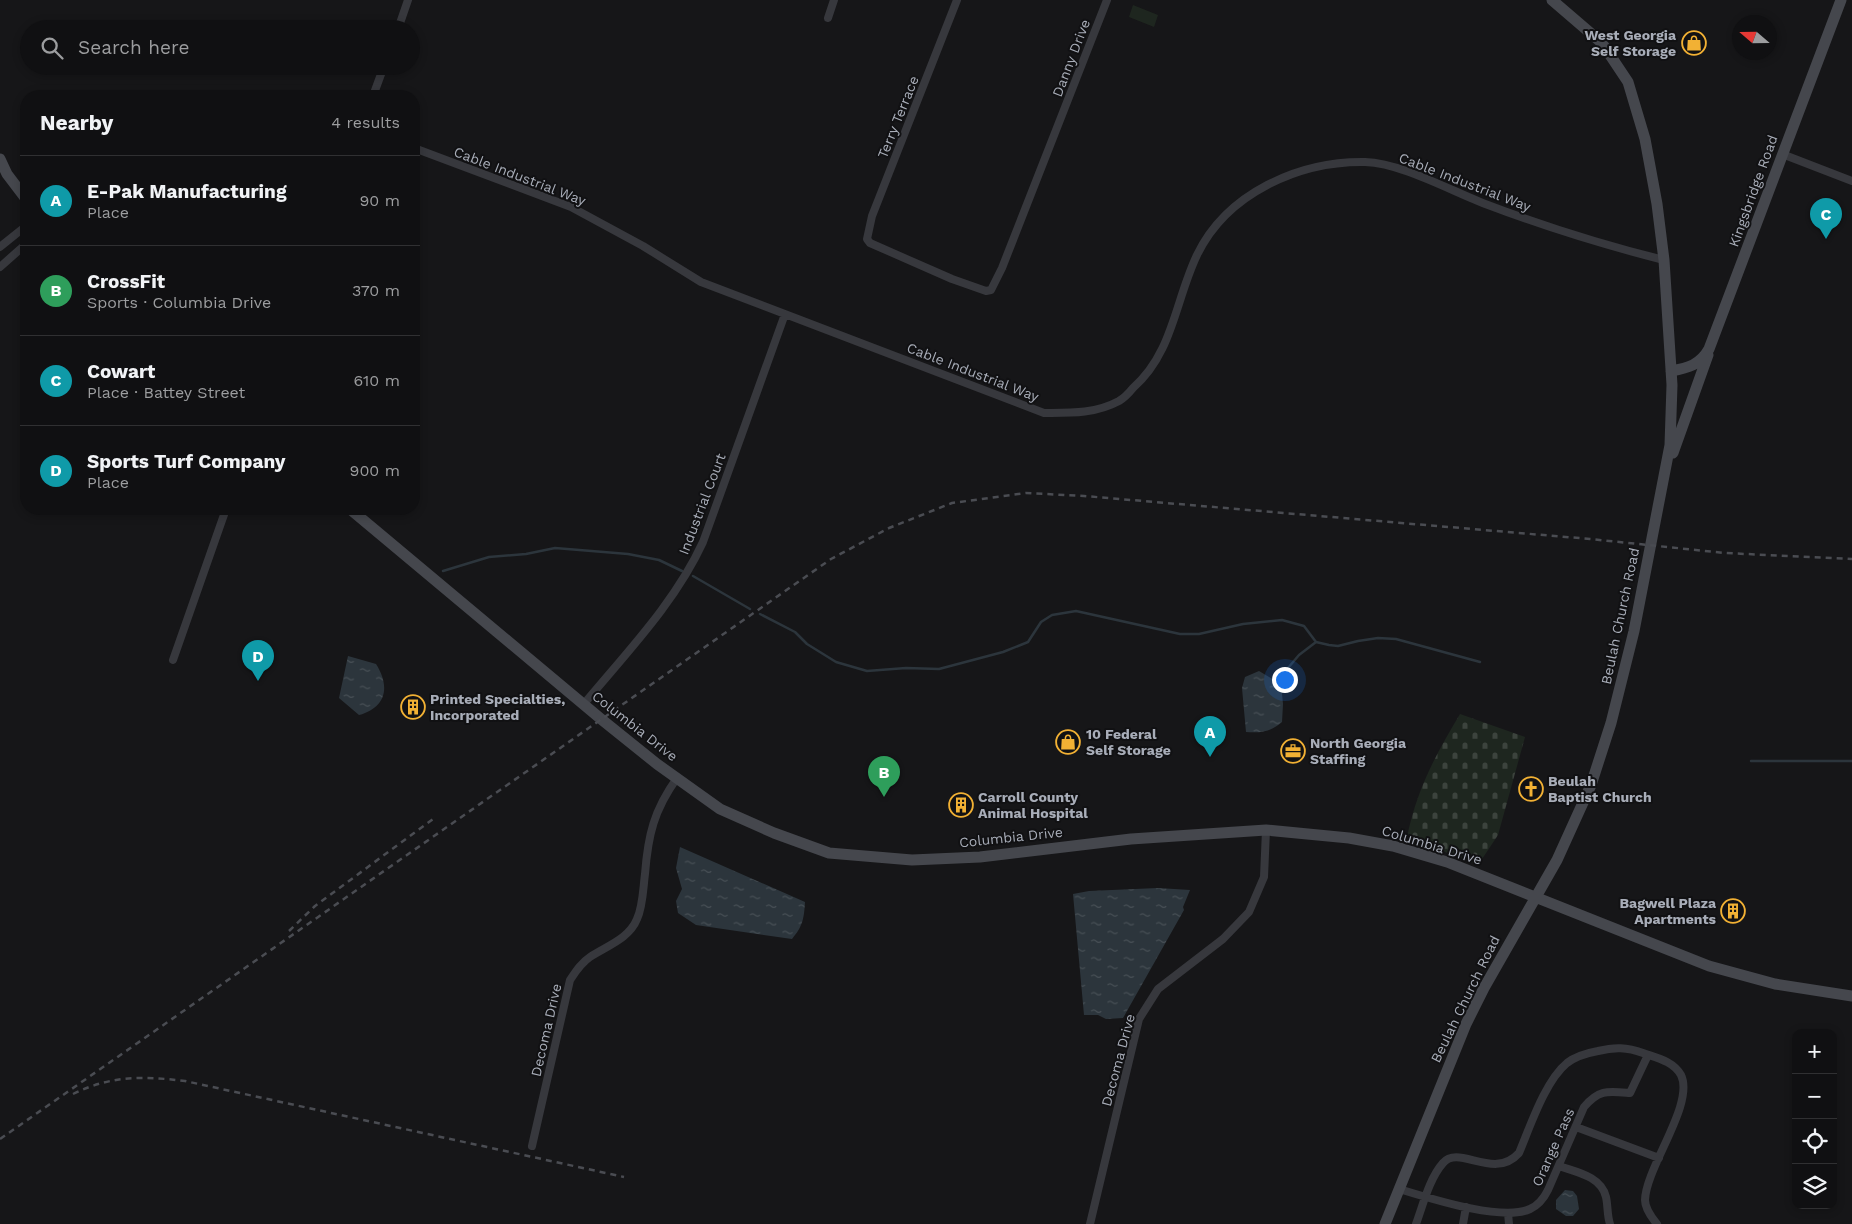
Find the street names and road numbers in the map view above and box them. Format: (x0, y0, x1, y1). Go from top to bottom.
street label: Danny Drive (1049, 17, 1093, 99)
street label: Terry Terrace (874, 73, 922, 161)
street label: Kingsbridge Road (1725, 133, 1781, 249)
street label: Cable Industrial Way (452, 143, 589, 209)
street label: Cable Industrial Way (1397, 149, 1534, 215)
street label: Cable Industrial Way (905, 339, 1042, 405)
street label: Industrial Court (675, 451, 729, 557)
street label: Beulah Church Road (1598, 546, 1642, 686)
street label: Columbia Drive (589, 688, 681, 764)
street label: Columbia Drive (1380, 822, 1484, 868)
street label: Columbia Drive (958, 824, 1064, 850)
street label: Beulah Church Road (1427, 933, 1503, 1065)
street label: Decoma Drive (528, 982, 564, 1078)
street label: Decoma Drive (1098, 1012, 1138, 1108)
street label: Orange Pass (1529, 1105, 1577, 1189)

